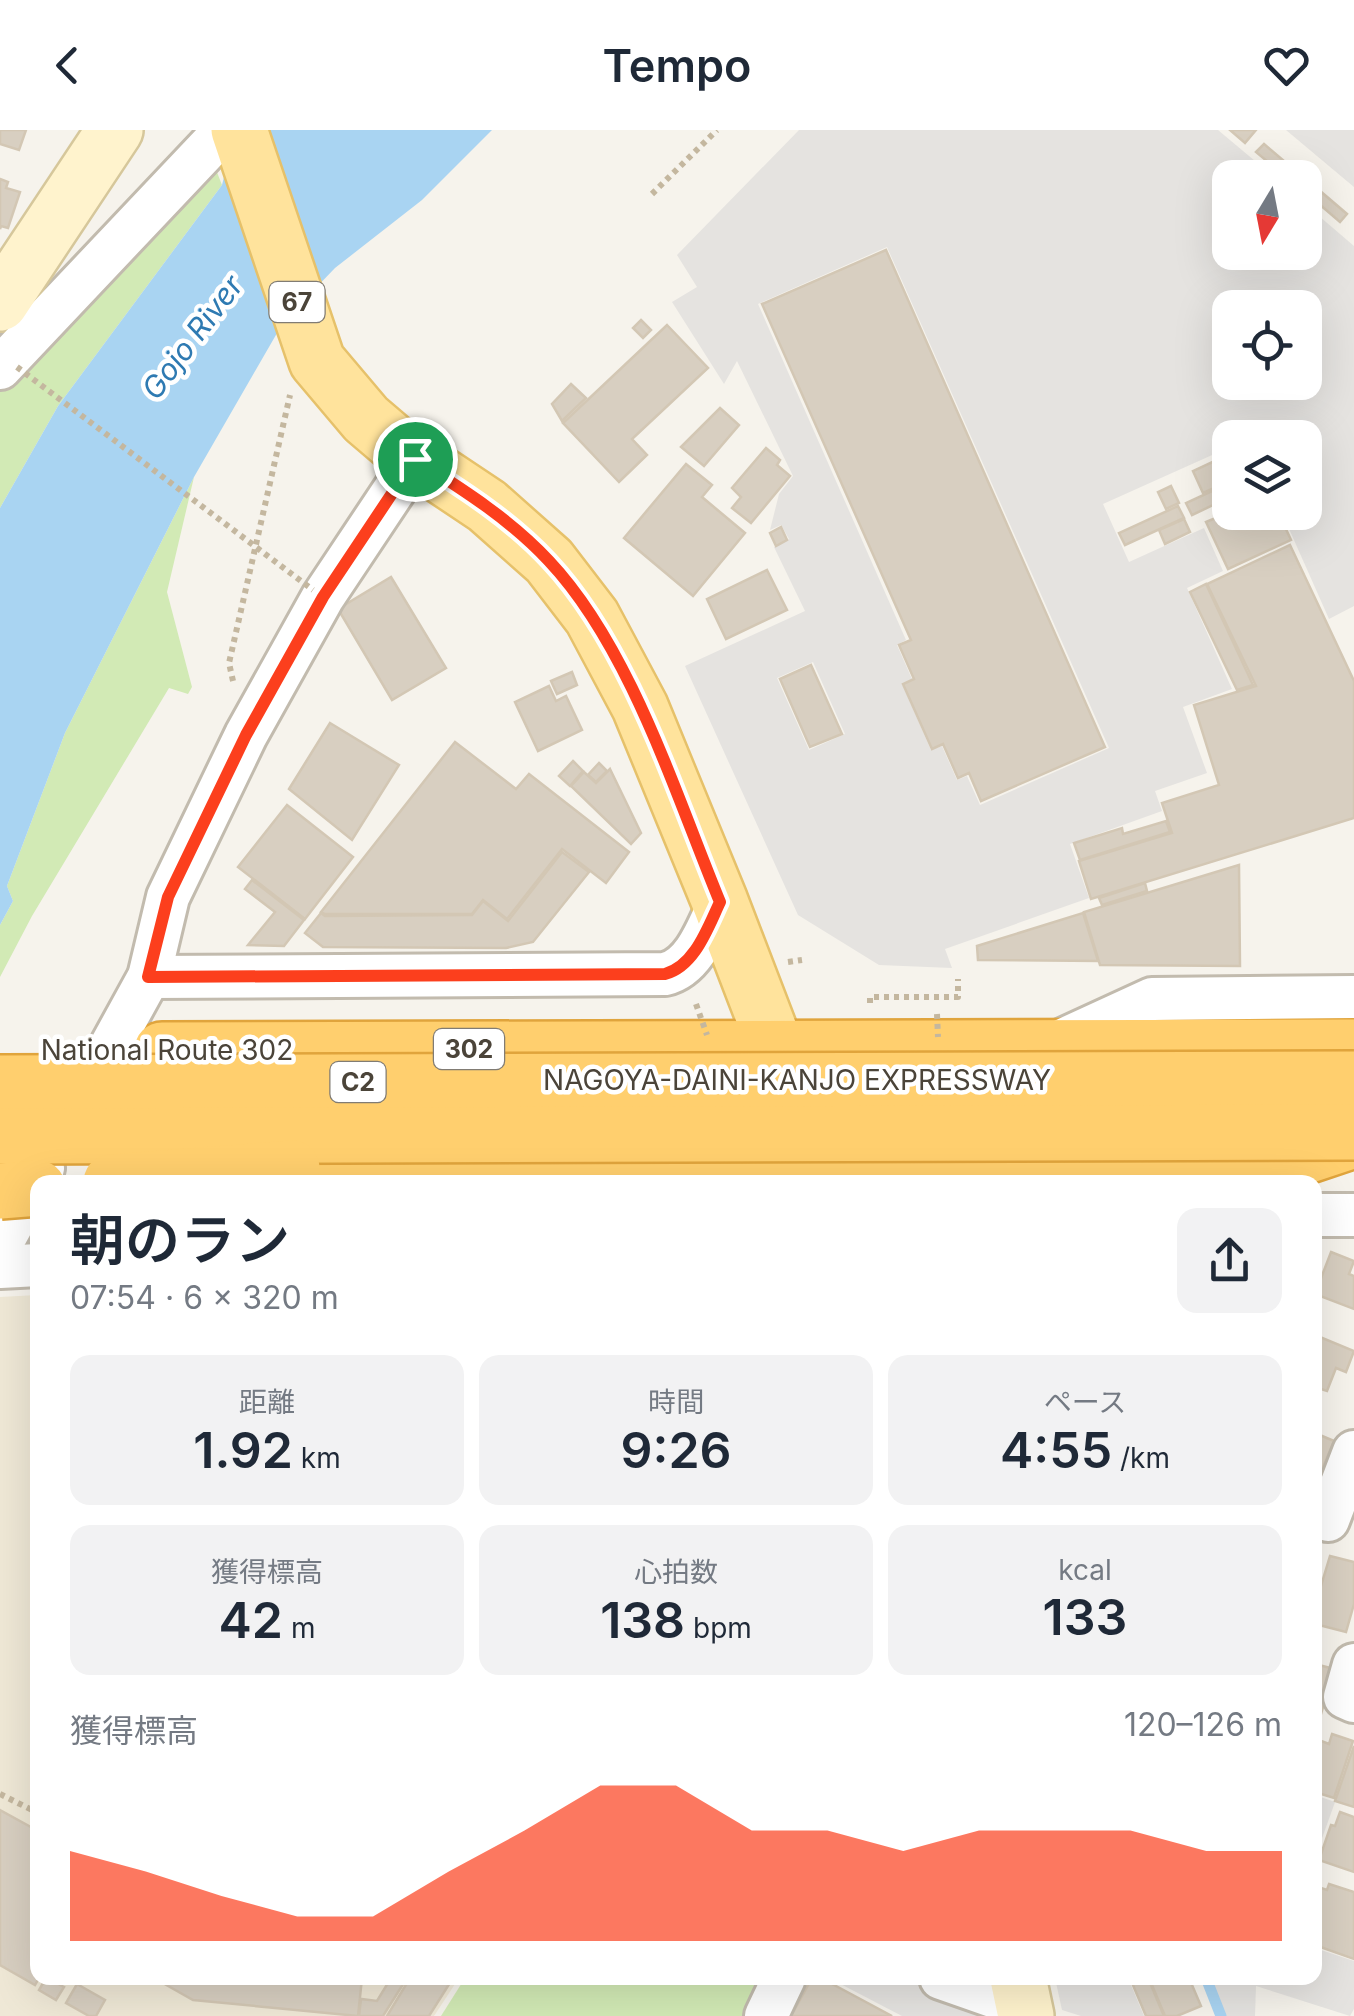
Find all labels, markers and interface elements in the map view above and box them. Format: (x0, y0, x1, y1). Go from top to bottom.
icon: back (40, 38, 95, 93)
text: Tempo (603, 38, 751, 93)
icon: heart (1259, 38, 1314, 93)
north arrow (1212, 160, 1322, 270)
map controls (1212, 160, 1322, 530)
water label: Gojo River (134, 268, 251, 406)
road number: 67 (270, 282, 324, 322)
button: locate (1212, 290, 1322, 400)
pin (373, 417, 458, 502)
button: layers (1212, 420, 1322, 530)
icon: arrive (388, 432, 443, 487)
road number: 302 (434, 1029, 504, 1069)
street label: National Route 302 (41, 1033, 293, 1067)
road number: C2 (330, 1062, 386, 1102)
street label: NAGOYA-DAINI-KANJO EXPRESSWAY (543, 1063, 1051, 1097)
text: 朝のラン (70, 1207, 290, 1273)
button: share (1177, 1208, 1282, 1313)
text: 07:54 · 6 × 320 m (70, 1278, 339, 1317)
text: 距離 (239, 1385, 295, 1419)
text: 時間 (648, 1385, 704, 1419)
text: ペース (1044, 1385, 1126, 1419)
text: 1.92 (193, 1420, 293, 1480)
text: 9:26 (620, 1420, 732, 1480)
text: 4:55 (1000, 1420, 1112, 1480)
text: km (293, 1441, 341, 1475)
text: /km (1112, 1441, 1170, 1475)
text: kcal (1058, 1553, 1112, 1587)
text: 獲得標高 (211, 1555, 323, 1589)
text: 心拍数 (634, 1555, 718, 1589)
text: 133 (1043, 1587, 1127, 1647)
text: 42 (219, 1590, 283, 1650)
text: 138 (600, 1590, 685, 1650)
text: m (283, 1611, 315, 1645)
text: bpm (685, 1611, 752, 1645)
text: 120–126 m (1124, 1705, 1282, 1744)
text: 獲得標高 (70, 1711, 198, 1750)

